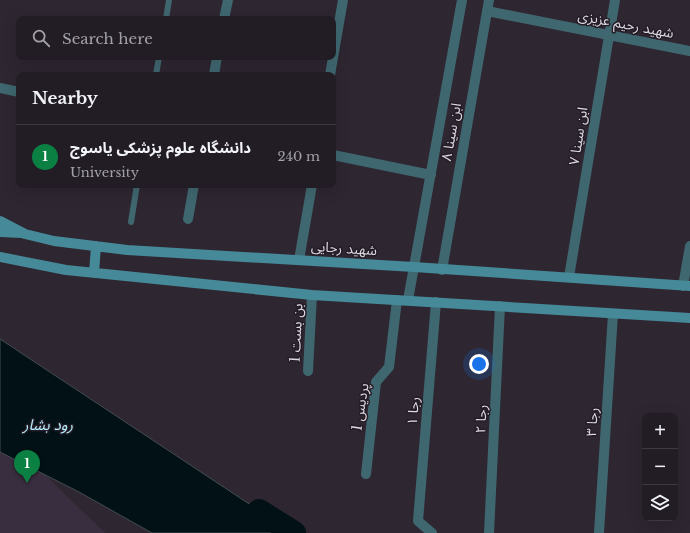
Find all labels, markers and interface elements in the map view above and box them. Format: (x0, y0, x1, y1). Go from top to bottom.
street label: شهید رحیم عزیزی (576, 6, 675, 44)
search box (16, 16, 336, 60)
icon: search (30, 27, 52, 49)
text: Search here (62, 29, 153, 48)
text: Nearby (32, 88, 98, 109)
street label: ابن سینا ۸ (437, 102, 465, 162)
street label: ابن سینا ۷ (565, 106, 591, 166)
text: دانشگاه علوم پزشکی یاسوج (70, 138, 251, 157)
text: 1 (42, 148, 48, 165)
text: 240 m (277, 148, 320, 165)
text: University (70, 164, 139, 181)
street label: شهید رجایی (310, 237, 378, 259)
street label: بن بست 1 (285, 303, 307, 363)
your location (469, 354, 489, 374)
street label: پردیس 1 (347, 382, 374, 432)
street label: رجا ۱ (403, 396, 423, 426)
street label: رجا ۲ (471, 404, 491, 434)
street label: رجا ۳ (582, 407, 602, 437)
map controls (642, 413, 678, 521)
button: + (642, 413, 678, 449)
water label: رود بشار (22, 415, 74, 434)
button: − (642, 449, 678, 485)
pin: 1 (14, 450, 40, 483)
button: layers (642, 485, 678, 521)

